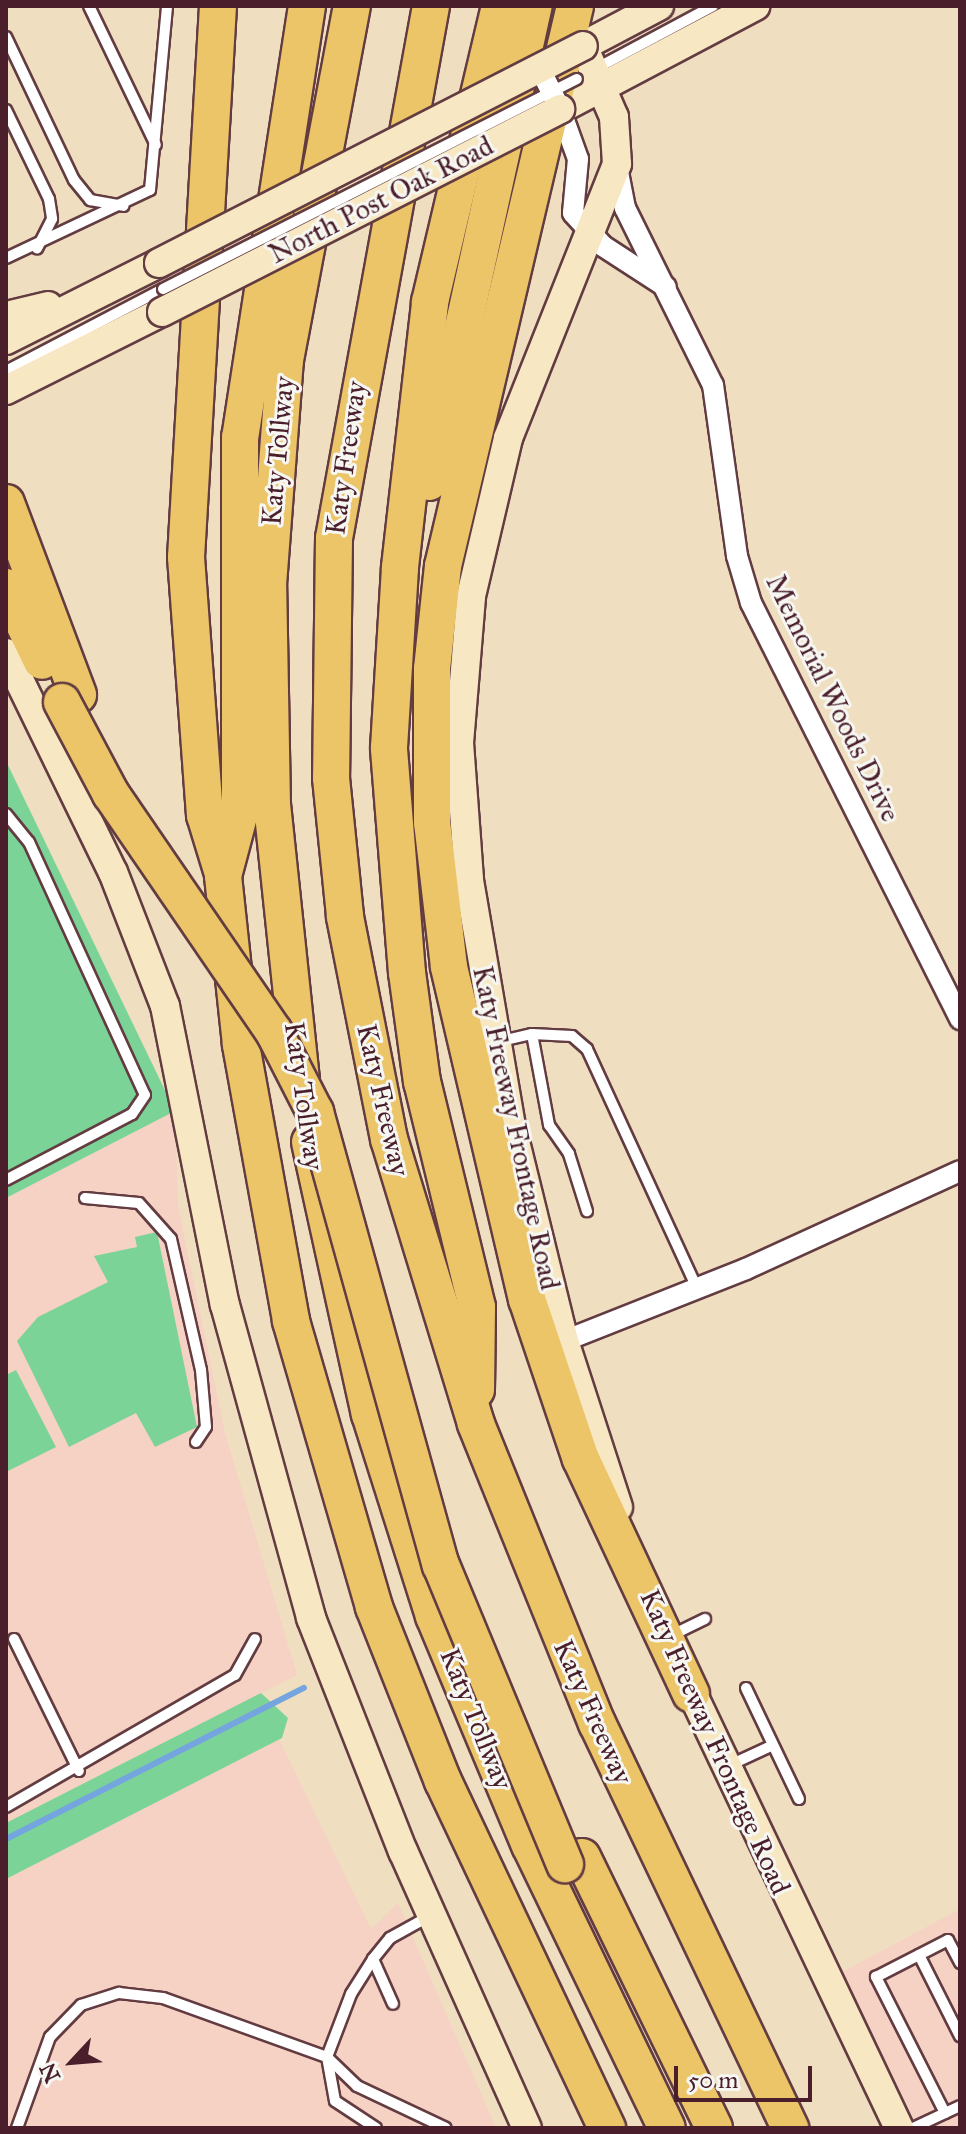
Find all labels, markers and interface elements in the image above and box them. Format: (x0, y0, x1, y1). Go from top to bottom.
street label: North Post Oak Road (263, 129, 499, 271)
street label: Katy Tollway (255, 375, 301, 527)
street label: Katy Freeway (319, 379, 373, 537)
street label: Memorial Woods Drive (759, 569, 907, 827)
street label: Katy Freeway Frontage Road (465, 963, 567, 1293)
street label: Katy Tollway (277, 1020, 331, 1172)
street label: Katy Freeway (349, 1021, 417, 1179)
street label: Katy Freeway Frontage Road (632, 1584, 798, 1900)
street label: Katy Freeway (546, 1634, 640, 1790)
street label: Katy Tollway (432, 1643, 520, 1795)
north arrow (32, 2022, 112, 2102)
scale bar (678, 2050, 816, 2100)
text: N (34, 2058, 66, 2087)
text: 50 m (688, 2065, 738, 2095)

